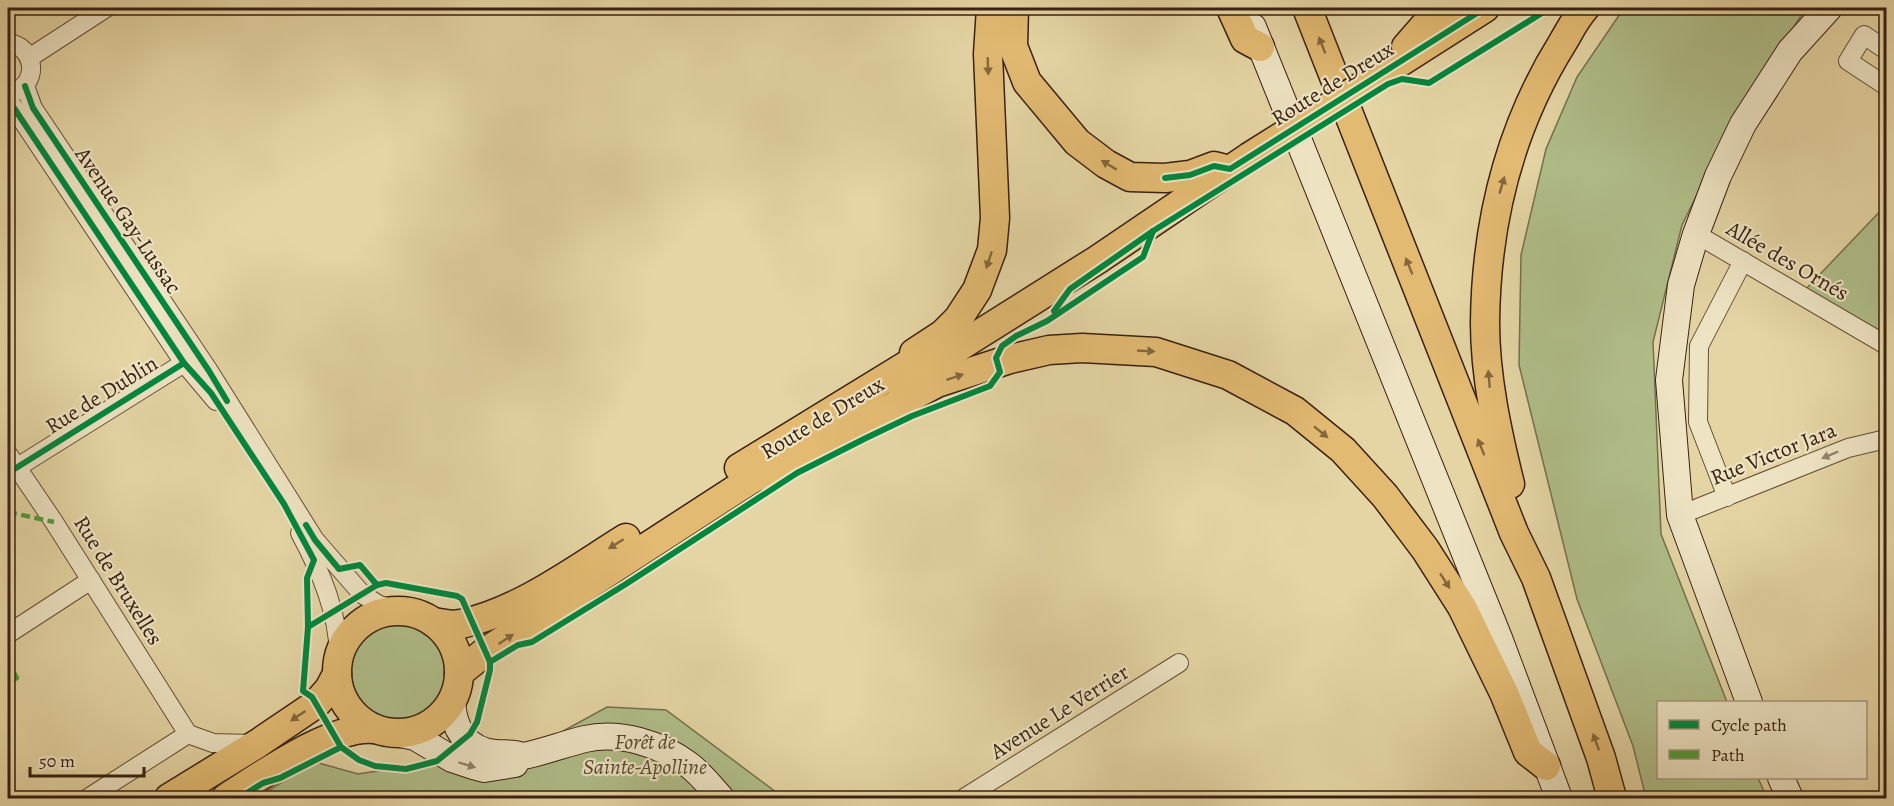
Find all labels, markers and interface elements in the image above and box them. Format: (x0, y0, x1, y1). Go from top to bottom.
street label: Route de Dreux (1266, 34, 1400, 133)
one-way arrow (1317, 36, 1326, 54)
one-way arrow (984, 56, 993, 75)
street label: Avenue Gay-Lussac (67, 140, 189, 300)
one-way arrow (1101, 160, 1117, 171)
one-way arrow (1498, 176, 1507, 194)
street label: Allée des Ornés (1720, 213, 1854, 308)
one-way arrow (983, 251, 993, 269)
one-way arrow (1404, 256, 1414, 274)
one-way arrow (1136, 347, 1155, 356)
street label: Rue de Dublin (40, 348, 163, 441)
street label: Route de Dreux (755, 369, 890, 467)
one-way arrow (1484, 369, 1494, 388)
one-way arrow (946, 372, 964, 381)
street label: Rue Victor Jara (1706, 415, 1841, 493)
one-way arrow (1313, 426, 1328, 438)
one-way arrow (1475, 438, 1485, 456)
one-way arrow (1821, 450, 1839, 460)
street label: Rue de Bruxelles (66, 510, 170, 651)
one-way arrow (608, 539, 624, 550)
one-way arrow (1439, 573, 1450, 589)
one-way arrow (498, 633, 515, 644)
street label: Avenue Le Verrier (984, 657, 1135, 767)
legend (1657, 701, 1867, 779)
one-way arrow (290, 710, 306, 721)
text: Cycle path (1711, 713, 1787, 737)
park label: Forêt de Sainte-Apolline (583, 727, 707, 782)
one-way arrow (1590, 733, 1600, 751)
scale bar (30, 740, 144, 778)
text: Path (1711, 743, 1745, 767)
text: 50 m (39, 749, 75, 773)
one-way arrow (458, 761, 476, 770)

